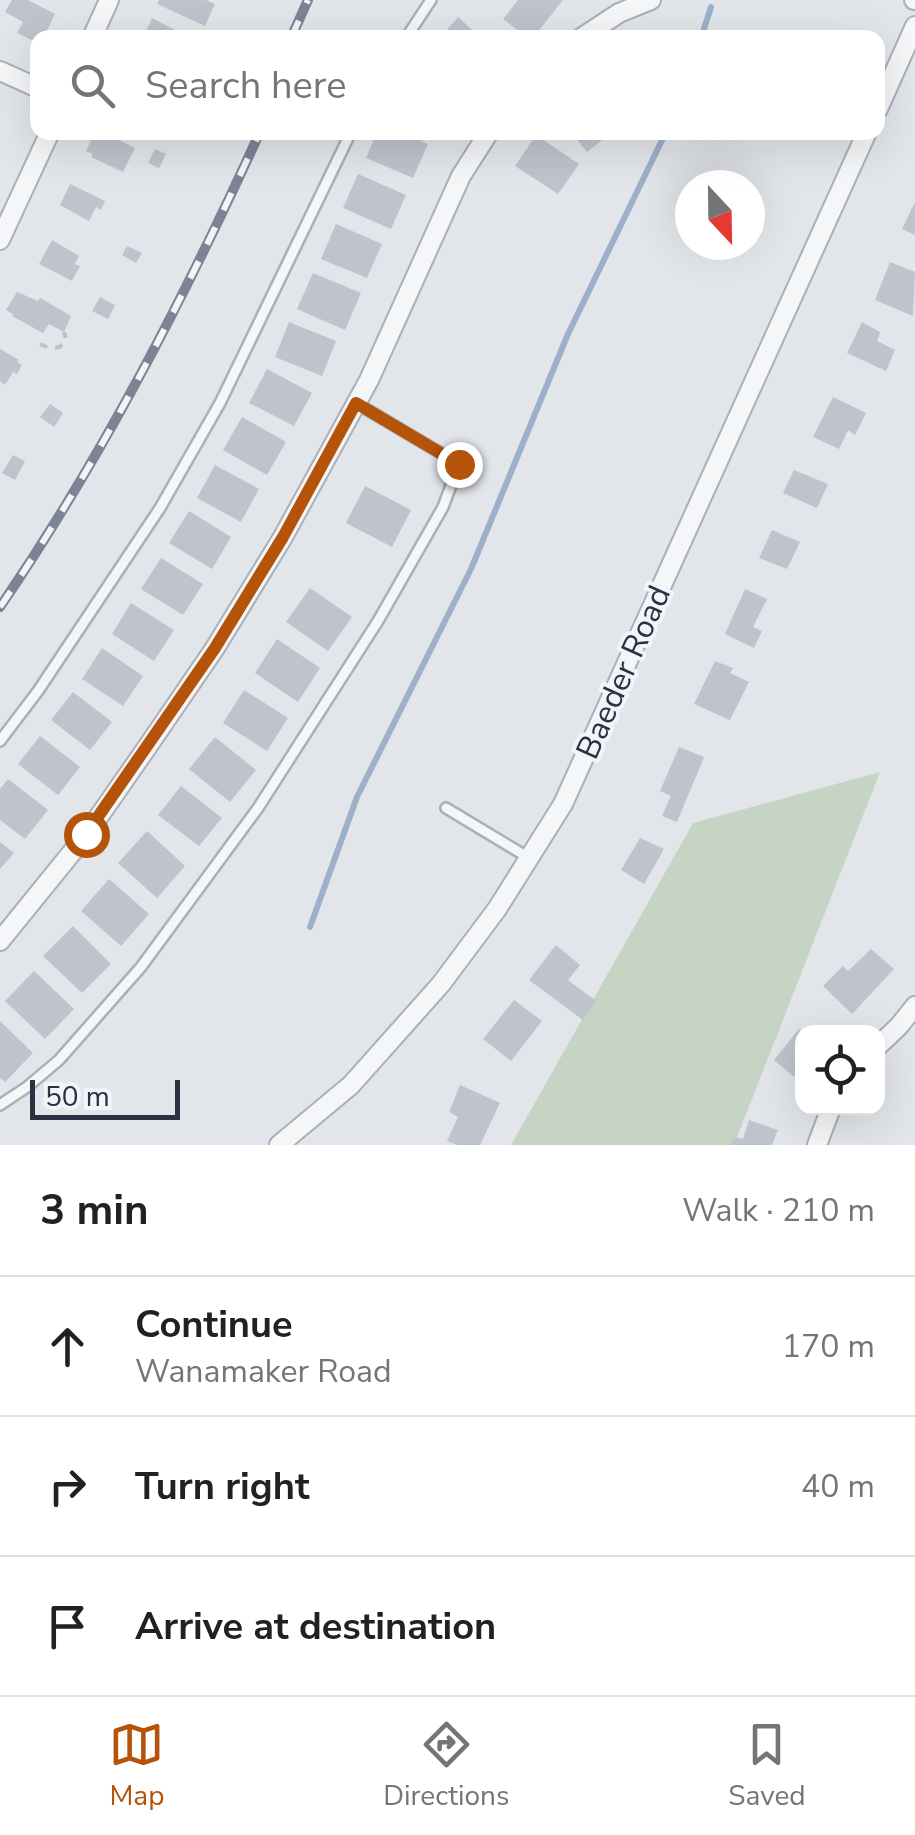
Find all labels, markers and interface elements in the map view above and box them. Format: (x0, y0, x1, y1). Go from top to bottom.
search box (30, 30, 885, 140)
icon: search (65, 58, 120, 113)
text: Search here (145, 60, 346, 111)
north arrow (675, 170, 765, 260)
route end (437, 442, 483, 488)
street label: Baeder Road (566, 579, 681, 766)
route start (64, 812, 110, 858)
map controls (795, 1025, 885, 1115)
button: locate (795, 1025, 885, 1115)
scale bar (30, 1075, 180, 1120)
text: 50 m (45, 1078, 110, 1116)
text: 3 min (40, 1182, 149, 1239)
text: Walk · 210 m (682, 1189, 875, 1232)
text: Continue (135, 1299, 293, 1350)
icon: ahead (40, 1319, 95, 1374)
text: 170 m (782, 1325, 875, 1368)
text: Wanamaker Road (135, 1350, 392, 1393)
icon: right (40, 1459, 95, 1514)
text: Turn right (135, 1461, 310, 1512)
text: 40 m (801, 1465, 875, 1508)
icon: arrive (40, 1599, 95, 1654)
text: Arrive at destination (135, 1601, 496, 1652)
tab: Map (109, 1717, 164, 1815)
tab: Directions (383, 1717, 509, 1815)
tab: Saved (728, 1717, 806, 1815)

